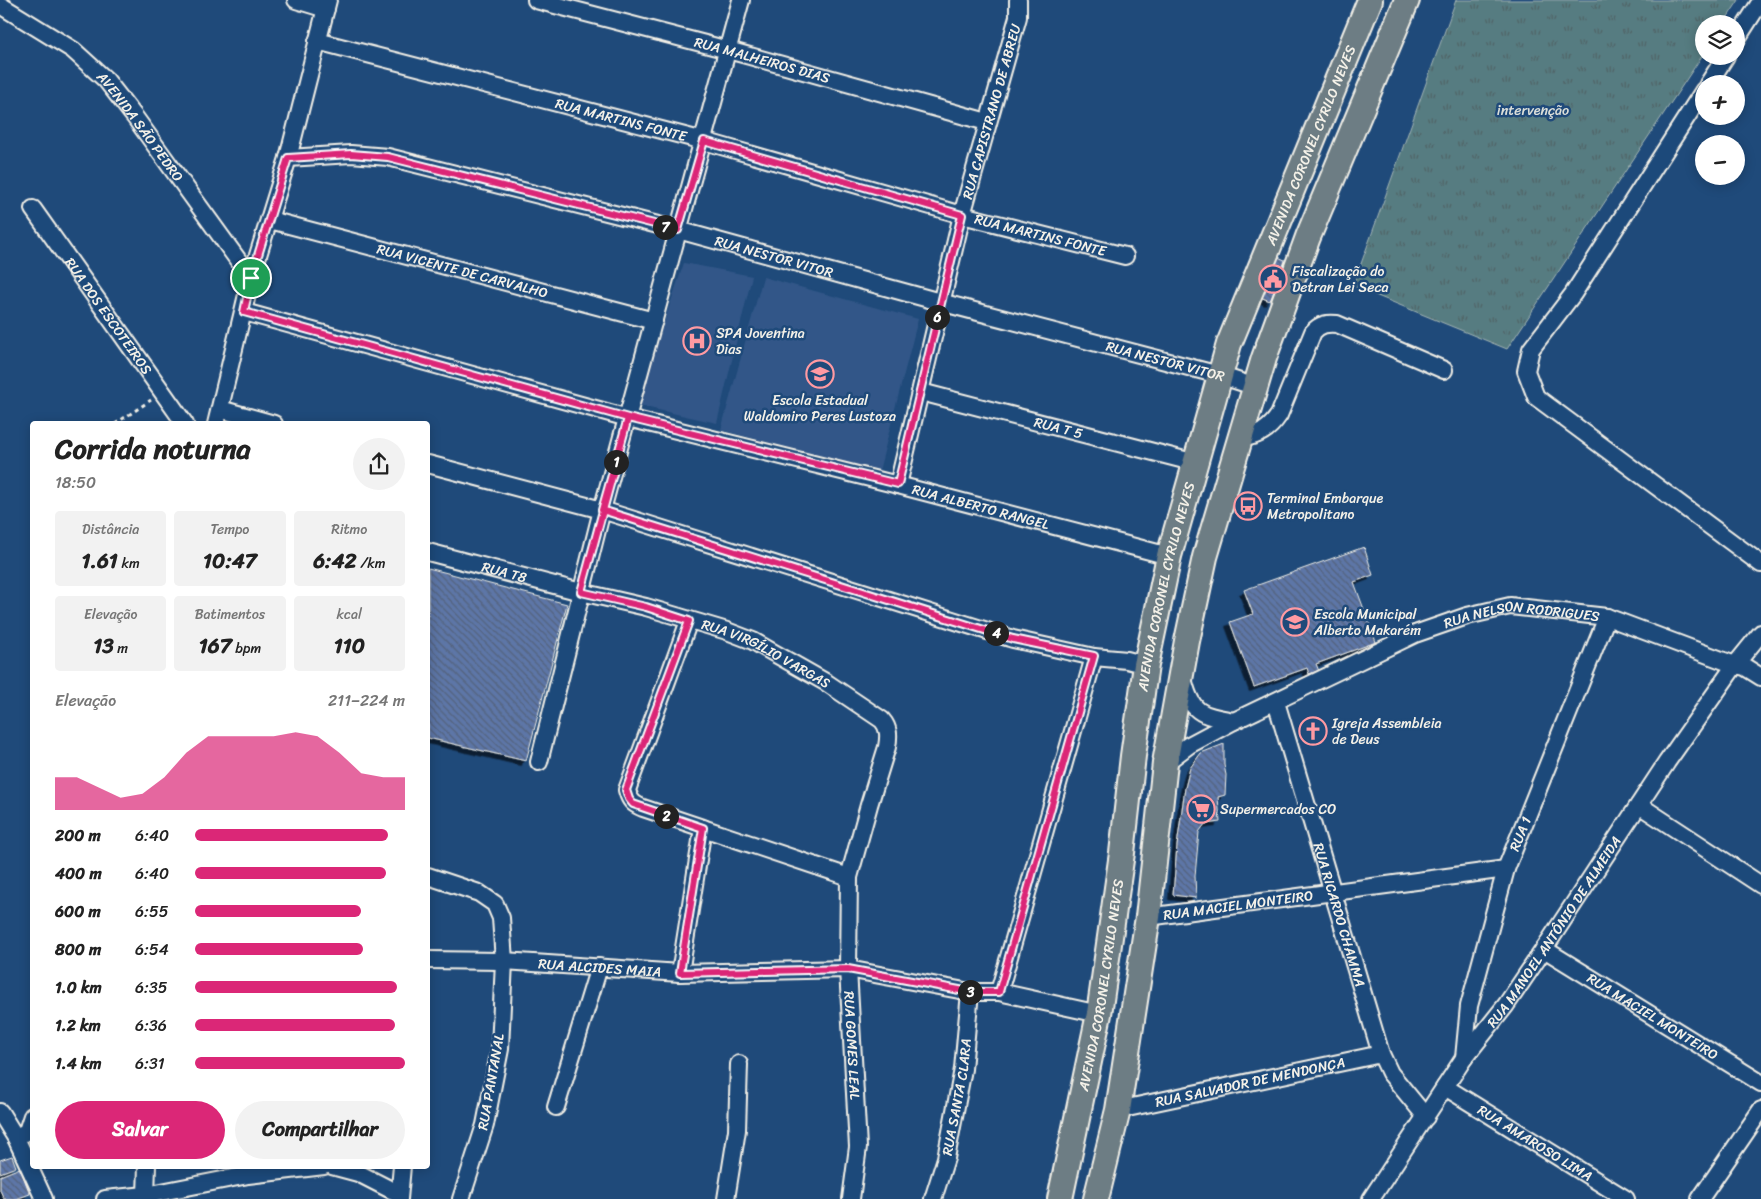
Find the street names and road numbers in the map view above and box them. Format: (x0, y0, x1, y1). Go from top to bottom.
street label: RUA CAPISTRANO DE ABREU (955, 20, 1028, 202)
street label: RUA MALHEIROS DIAS (692, 29, 833, 90)
street label: AVENIDA CORONEL CYRILO NEVES (1258, 41, 1363, 250)
street label: AVENIDA SÃO PEDRO (90, 64, 190, 187)
street label: RUA MARTINS FONTE (553, 91, 691, 149)
street label: RUA MARTINS FONTE (972, 206, 1110, 264)
street label: RUA NESTOR VITOR (712, 228, 837, 285)
street label: RUA VICENTE DE CARVALHO (374, 236, 551, 305)
street label: RUA DOS ESCOTEIROS (58, 252, 159, 380)
street label: RUA NESTOR VITOR (1103, 333, 1229, 389)
street label: RUA T 5 (1031, 409, 1086, 446)
street label: RUA ALBERTO RANGEL (909, 477, 1053, 537)
street label: AVENIDA CORONEL CYRILO NEVES (1130, 479, 1202, 694)
street label: RUA T8 (479, 554, 530, 590)
street label: RUA NELSON RODRIGUES (1440, 593, 1601, 636)
street label: RUA VIRGÍLIO VARGAS (699, 612, 836, 695)
street label: RUA 1 (1502, 813, 1538, 855)
street label: RUA MANOEL ANTÔNIO DE ALMEIDA (1480, 831, 1628, 1033)
street label: RUA RICARDO CHAMMA (1306, 839, 1373, 990)
street label: AVENIDA CORONEL CYRILO NEVES (1070, 877, 1131, 1094)
street label: RUA MACIEL MONTEIRO (1162, 882, 1315, 927)
street label: RUA ALCIDES MAIA (538, 951, 662, 984)
street label: RUA MACIEL MONTEIRO (1582, 966, 1724, 1067)
street label: RUA GOMES LEAL (837, 990, 868, 1101)
street label: RUA PANTANAL (470, 1031, 512, 1132)
street label: RUA SANTA CLARA (934, 1037, 978, 1158)
street label: RUA SALVADOR DE MENDONÇA (1153, 1049, 1347, 1114)
street label: RUA AMAROSO LIMA (1473, 1098, 1598, 1188)

